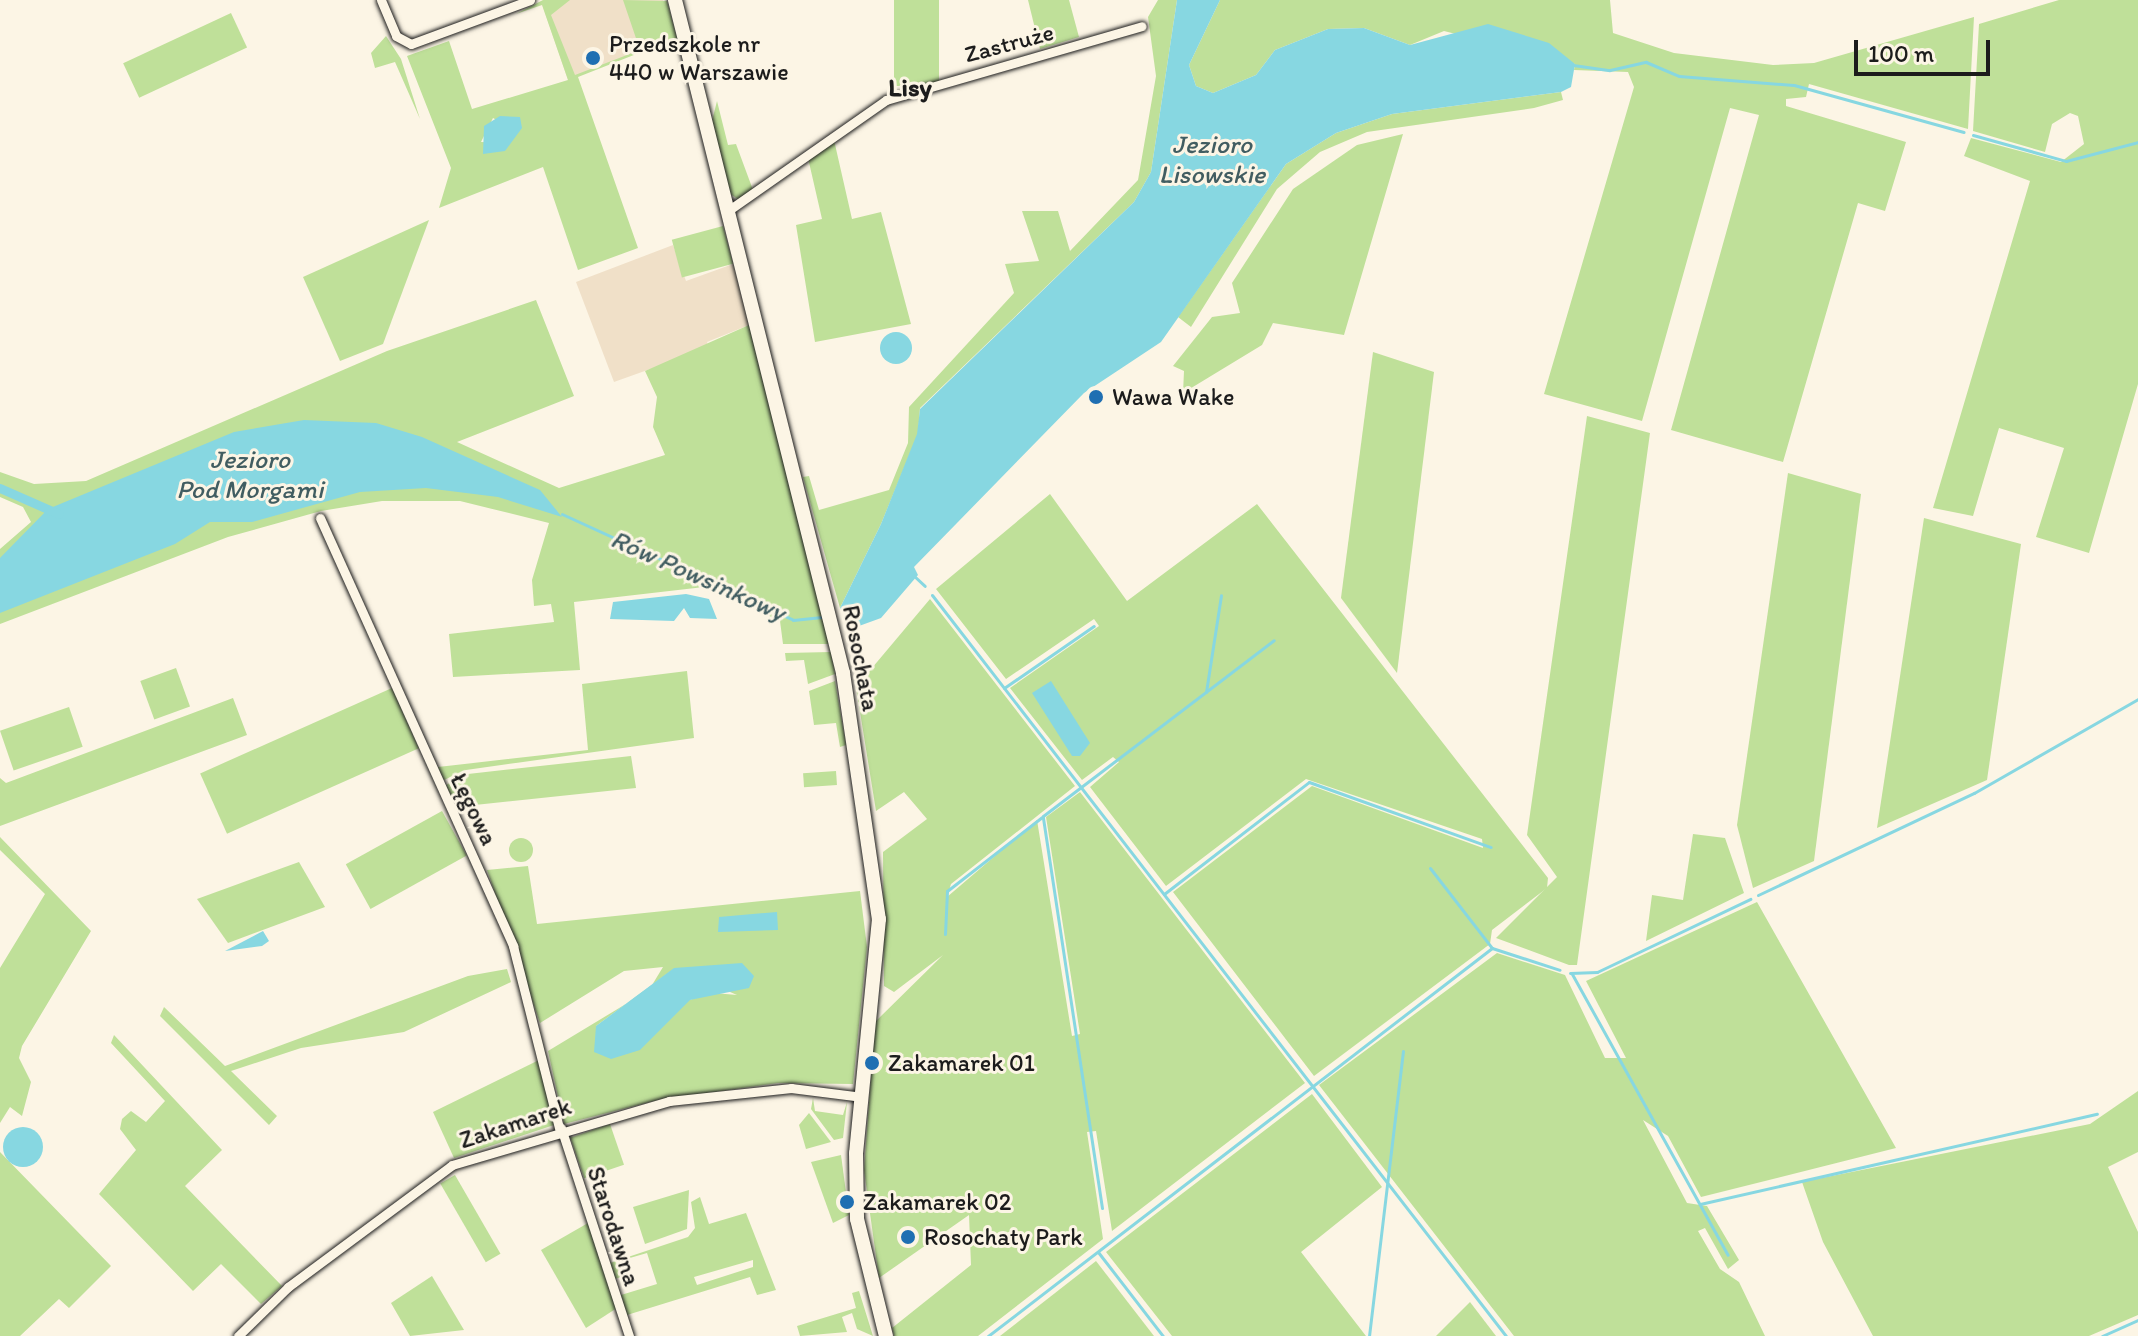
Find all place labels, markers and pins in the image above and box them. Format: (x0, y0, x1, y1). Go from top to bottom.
place label: Przedszkole nr 440 w Warszawie (609, 30, 789, 86)
marker: Przedszkole nr 440 w Warszawie (584, 49, 602, 67)
place label: Wawa Wake (1112, 383, 1234, 411)
marker: Wawa Wake (1087, 388, 1105, 406)
place label: Zakamarek 01 (888, 1049, 1035, 1077)
marker: Zakamarek 01 (863, 1054, 881, 1072)
place label: Zakamarek 02 (863, 1188, 1011, 1216)
marker: Zakamarek 02 (838, 1193, 856, 1211)
place label: Rosochaty Park (924, 1223, 1083, 1251)
marker: Rosochaty Park (899, 1228, 917, 1246)

